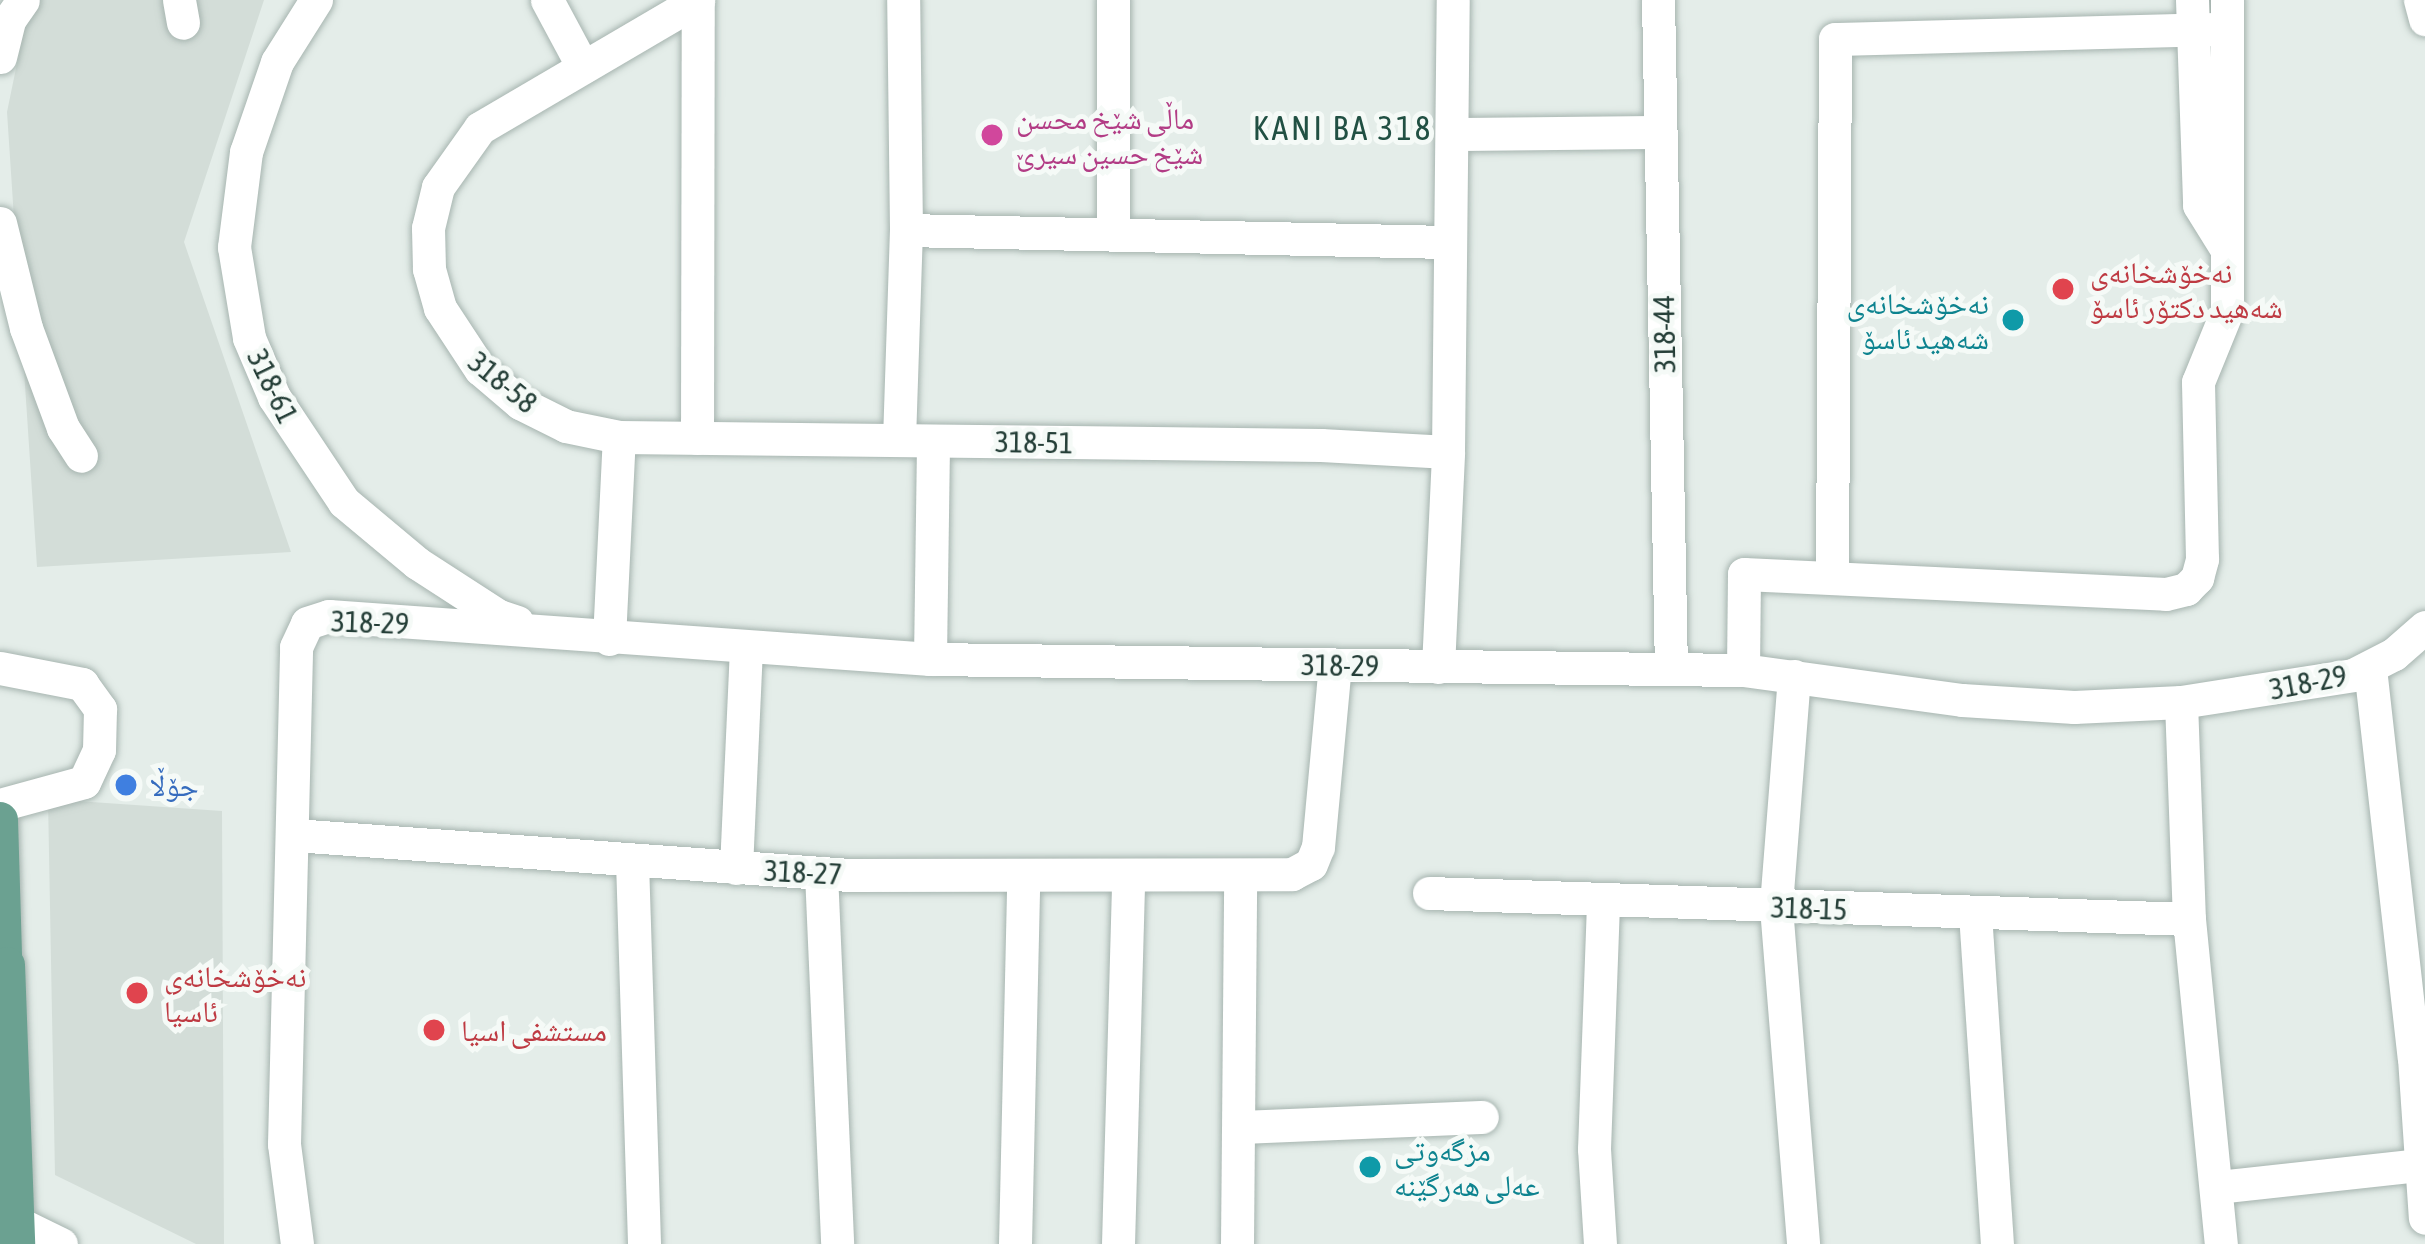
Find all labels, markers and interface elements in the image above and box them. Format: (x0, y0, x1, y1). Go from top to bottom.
place label: ماڵی شێخ محسن شێخ حسین سیرێ (1016, 100, 1203, 170)
district label: KANI BA 318 (1253, 109, 1433, 149)
marker: ماڵی شێخ محسن شێخ حسین سیرێ (979, 122, 1005, 148)
place label: نەخۆشخانەی شەهید دکتۆر ئاسۆ (2090, 254, 2283, 324)
marker: نەخۆشخانەی شەهید دکتۆر ئاسۆ (2047, 273, 2079, 305)
place label: نەخۆشخانەی شەهید ئاسۆ (1846, 285, 1989, 356)
street label: 318-44 (1645, 295, 1683, 373)
marker: نەخۆشخانەی شەهید ئاسۆ (2000, 307, 2026, 333)
street label: 318-61 (240, 343, 306, 429)
street label: 318-58 (461, 343, 545, 421)
street label: 318-51 (995, 423, 1073, 461)
street label: 318-29 (330, 603, 410, 641)
street label: 318-29 (1301, 646, 1379, 684)
street label: 318-29 (2266, 657, 2350, 707)
place label: جۆڵا (150, 767, 199, 803)
marker: جۆڵا (113, 772, 139, 798)
street label: 318-27 (763, 852, 843, 892)
street label: 318-15 (1770, 889, 1848, 927)
place label: نه‌خۆشخانه‌ى ئاسیا (164, 958, 307, 1028)
marker: نه‌خۆشخانه‌ى ئاسیا (121, 977, 153, 1009)
place label: مستشفى اسيا (461, 1012, 607, 1048)
marker: مستشفى اسيا (418, 1014, 450, 1046)
place label: مزگەوتی عەلی هەرگێنە (1394, 1132, 1540, 1202)
marker: مزگەوتی عەلی هەرگێنە (1357, 1154, 1383, 1180)

